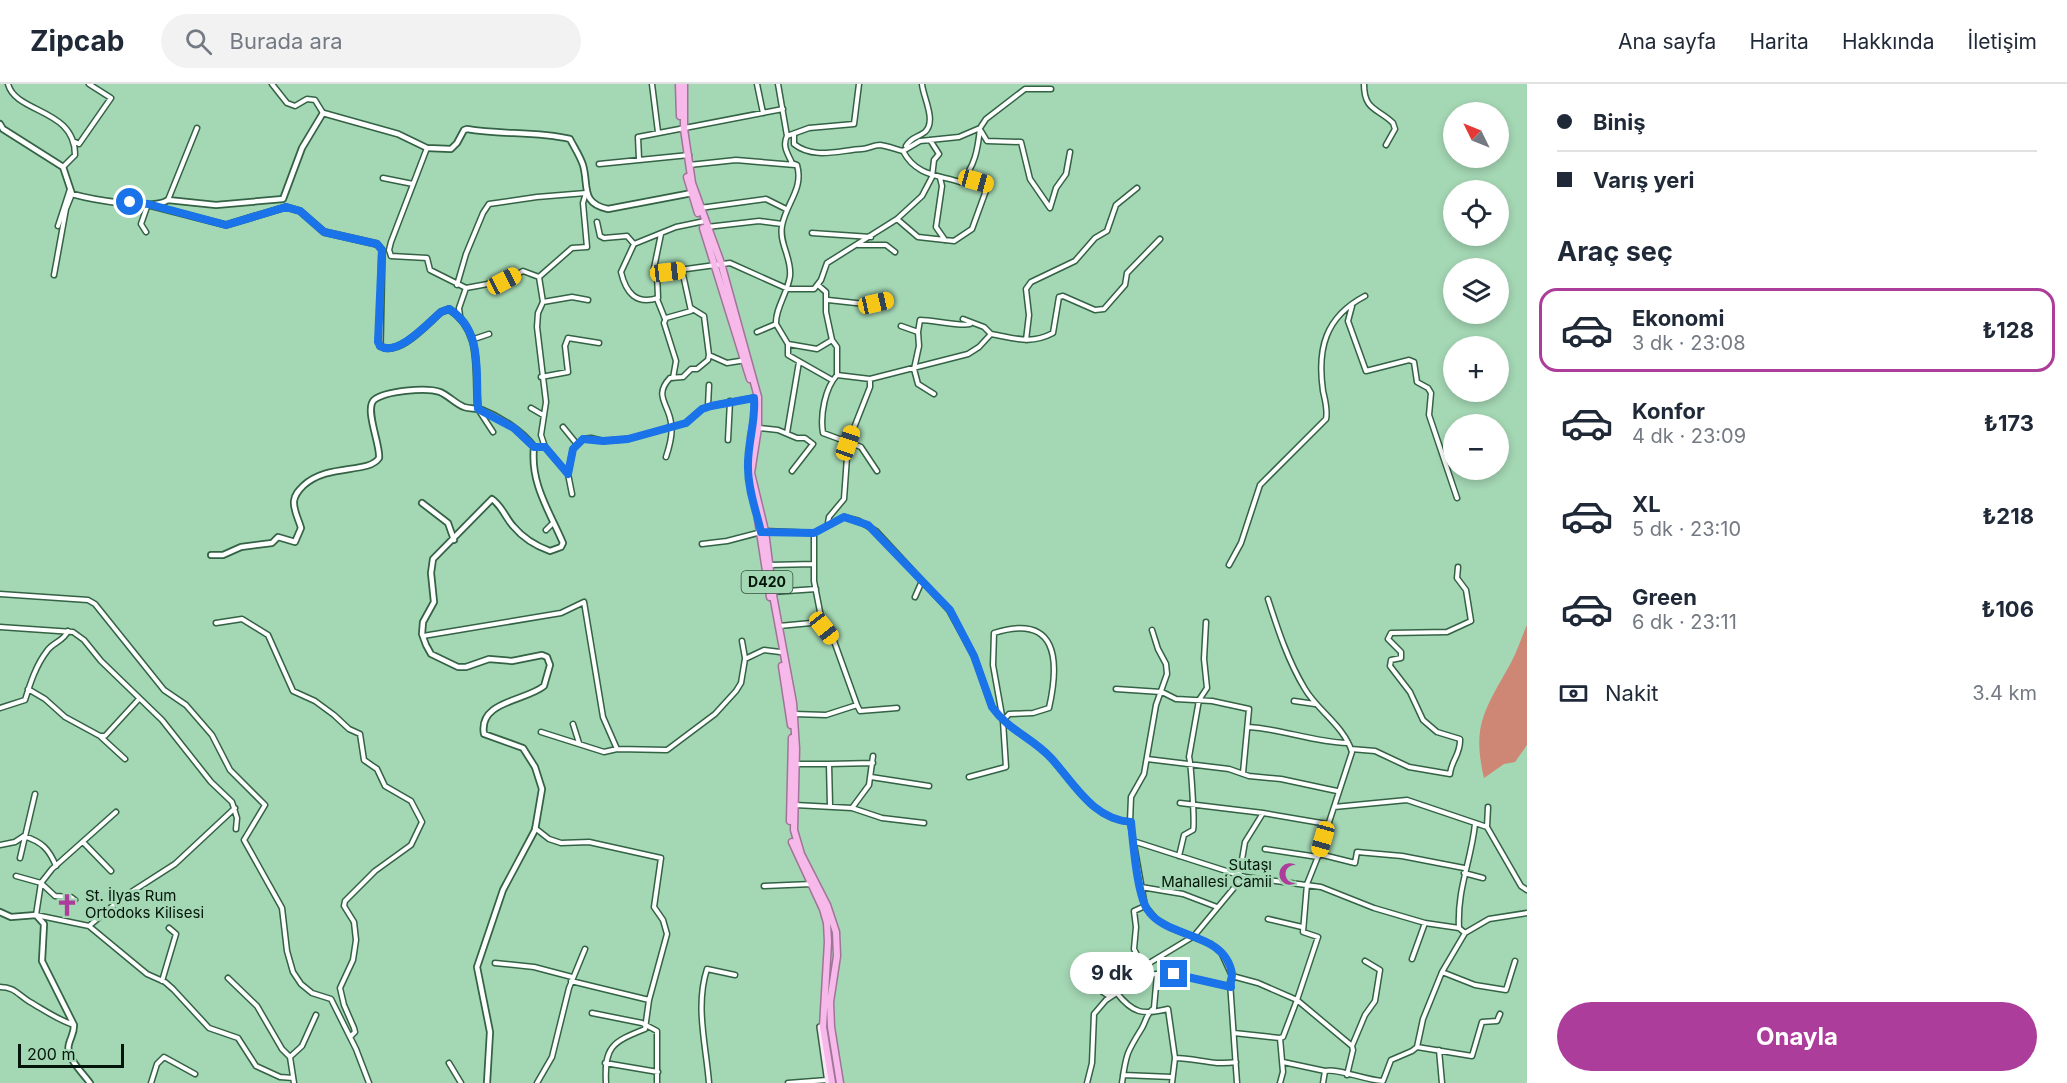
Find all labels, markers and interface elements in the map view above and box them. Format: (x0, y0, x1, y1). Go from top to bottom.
search box (161, 14, 581, 68)
text: Zipcab (30, 24, 125, 58)
icon: search (182, 25, 215, 58)
text: Burada ara (230, 28, 343, 54)
text: Ana sayfa (1618, 29, 1716, 54)
text: Harita (1749, 29, 1809, 54)
text: Hakkında (1842, 29, 1935, 54)
text: İletişim (1968, 29, 2037, 54)
north arrow (1443, 102, 1509, 168)
map controls (1443, 102, 1509, 480)
text: Biniş (1593, 109, 1646, 135)
car (956, 167, 996, 195)
text: Varış yeri (1593, 167, 1695, 193)
button: locate (1443, 180, 1509, 246)
route start (116, 188, 143, 215)
text: Araç seç (1557, 235, 1673, 268)
button: layers (1443, 258, 1509, 324)
car (649, 261, 687, 283)
car (484, 265, 524, 297)
car (856, 290, 896, 316)
icon: car (1560, 303, 1614, 357)
text: Ekonomi (1632, 305, 1724, 331)
text: ₺128 (1982, 317, 2034, 343)
text: 3 dk · 23:08 (1632, 331, 1746, 355)
button: + (1443, 336, 1509, 402)
icon: car (1560, 396, 1614, 450)
text: Konfor (1632, 398, 1705, 424)
text: ₺173 (1984, 410, 2034, 436)
button: − (1443, 414, 1509, 480)
car (834, 423, 862, 463)
text: 4 dk · 23:09 (1632, 424, 1746, 448)
icon: car (1560, 489, 1614, 543)
text: XL (1632, 491, 1661, 517)
text: ₺218 (1982, 503, 2034, 529)
text: 5 dk · 23:10 (1632, 517, 1741, 541)
road number: D420 (742, 571, 792, 593)
icon: car (1560, 582, 1614, 636)
text: Green (1632, 584, 1697, 610)
text: ₺106 (1981, 596, 2034, 622)
car (806, 608, 842, 648)
text: 6 dk · 23:11 (1632, 610, 1737, 634)
icon: cash (1557, 677, 1590, 710)
text: Nakit (1605, 680, 1659, 706)
text: 3.4 km (1972, 681, 2037, 705)
car (1309, 819, 1337, 859)
place label: Sutaşı Mahallesi Camii (1161, 855, 1272, 891)
mosque icon: Sutaşı Mahallesi Camii (1277, 861, 1303, 887)
place label: St. İlyas Rum Ortodoks Kilisesi (85, 886, 204, 922)
church icon: St. İlyas Rum Ortodoks Kilisesi (54, 892, 80, 918)
callout: 9 dk (1069, 953, 1153, 995)
route end (1160, 960, 1187, 987)
text: 9 dk (1091, 961, 1133, 985)
button: Onayla (1557, 1002, 2037, 1071)
scale bar (18, 1041, 124, 1068)
text: 200 m (27, 1044, 75, 1064)

